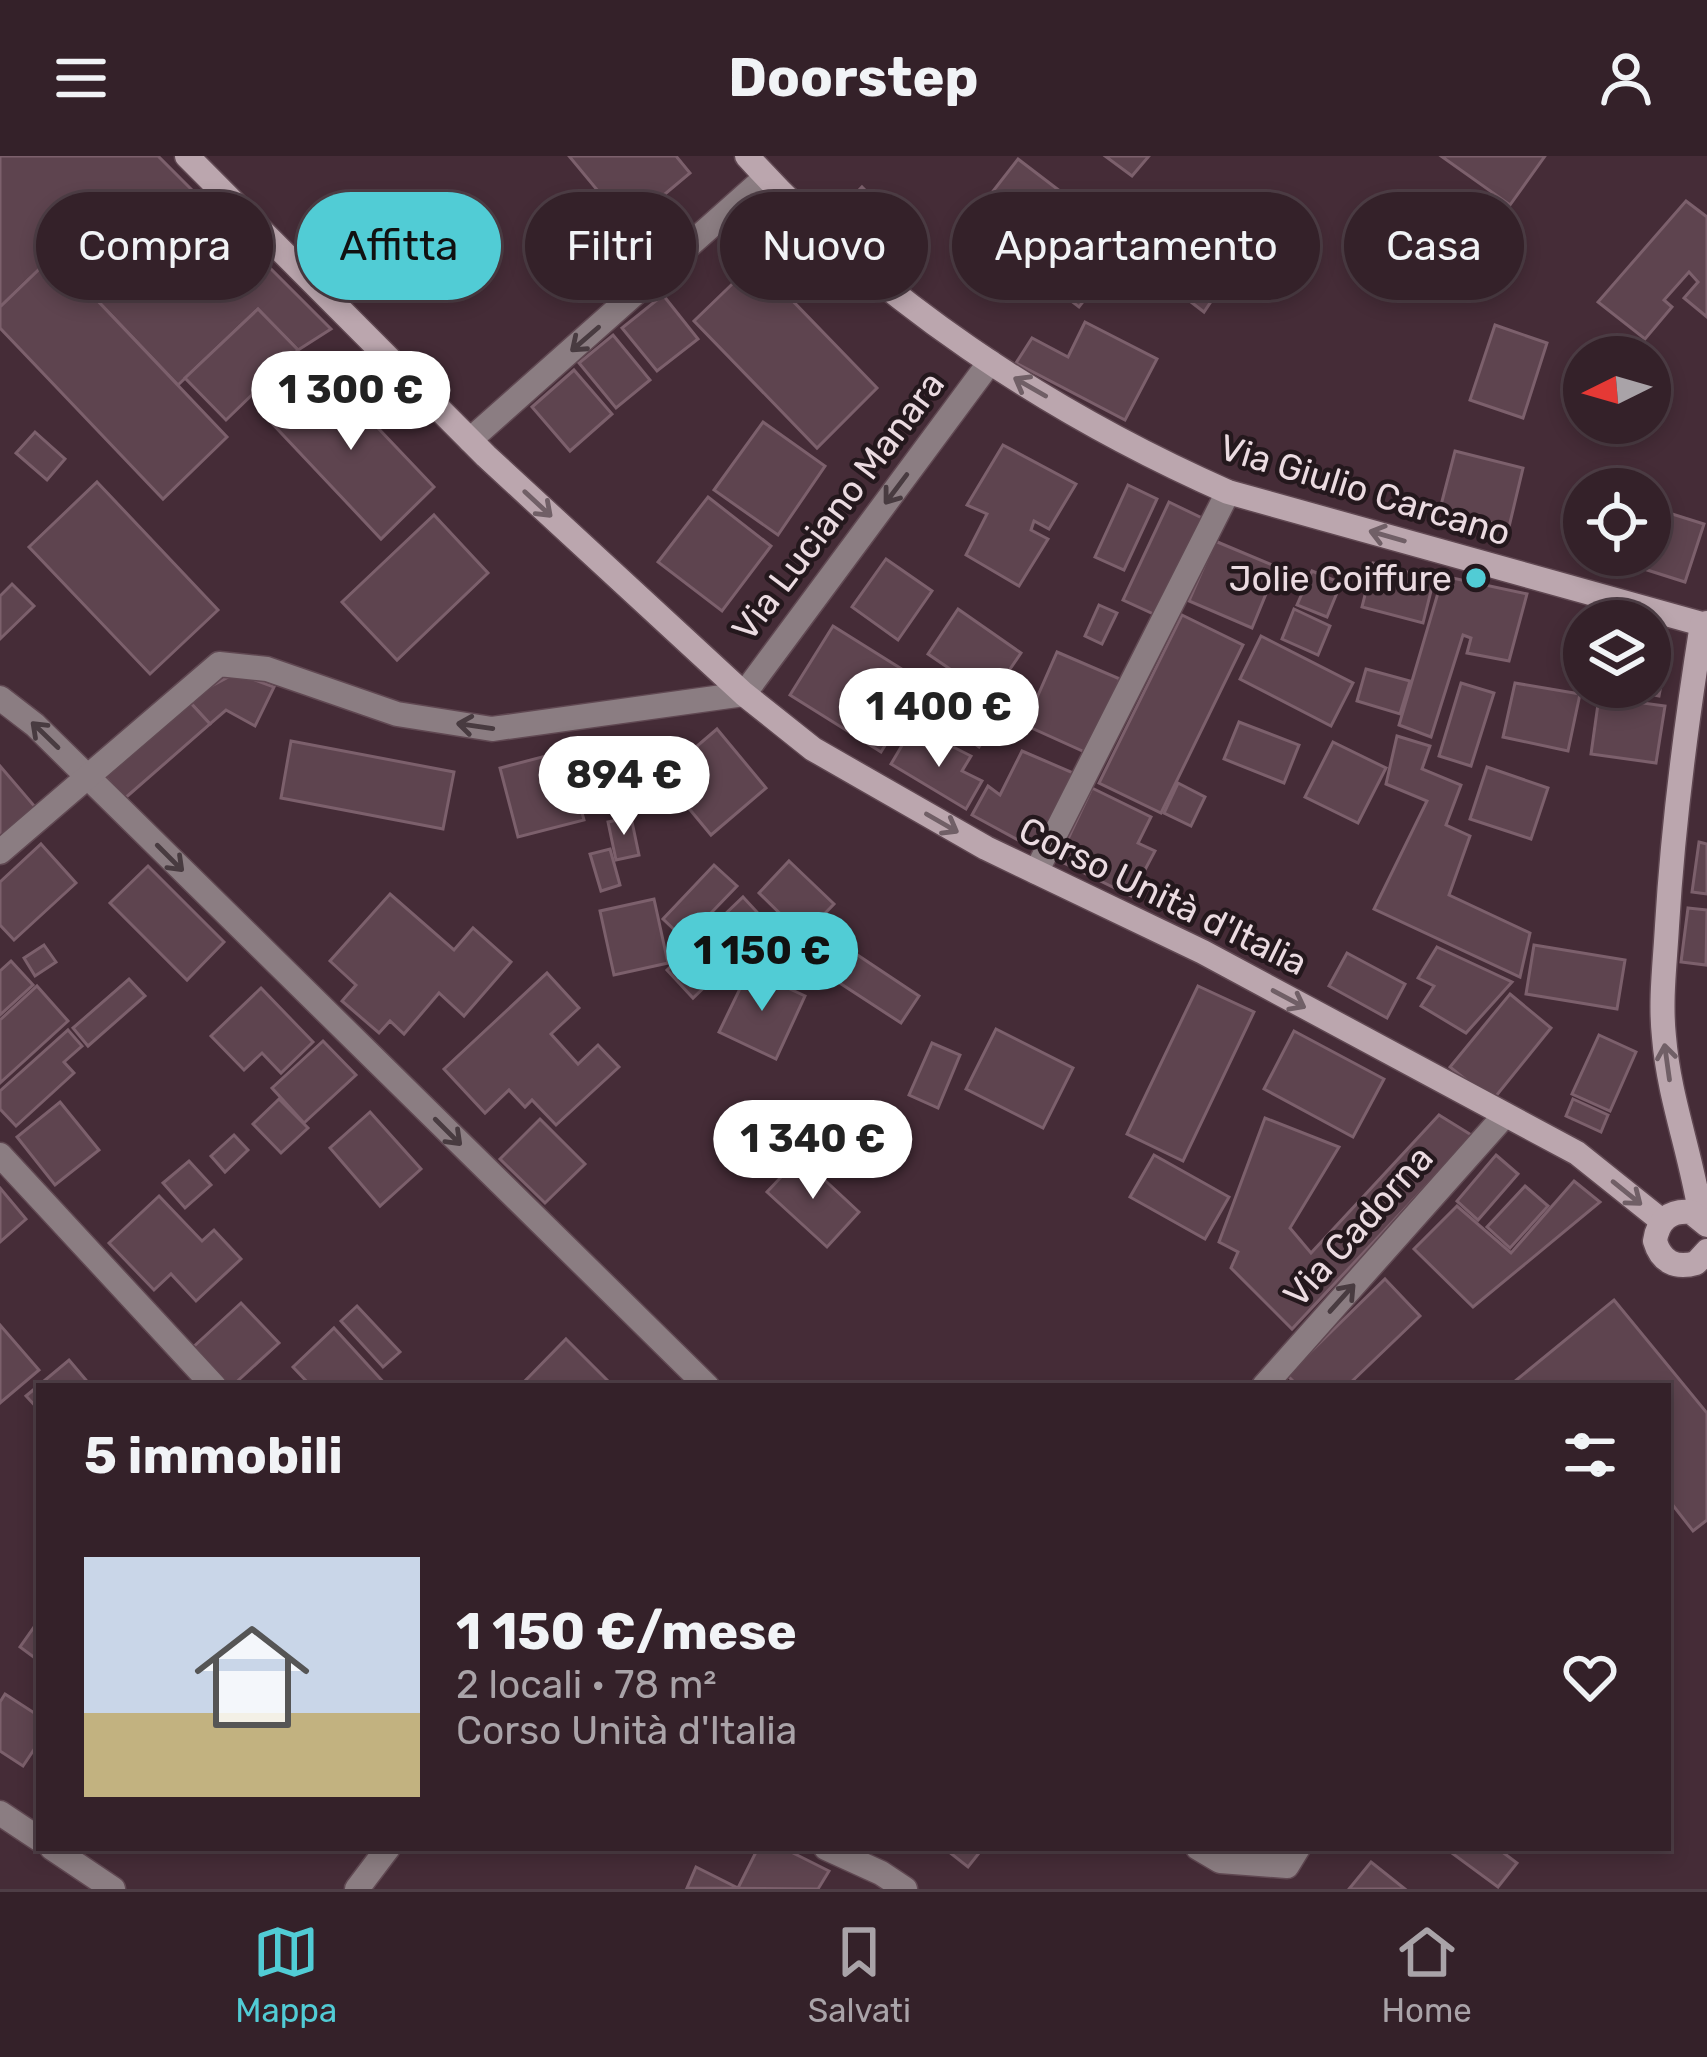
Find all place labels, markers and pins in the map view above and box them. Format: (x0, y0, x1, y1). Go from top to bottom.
pin: 1 300 € (240, 351, 462, 453)
place label: Jolie Coiffure (1229, 557, 1452, 600)
marker: Jolie Coiffure (1463, 565, 1489, 591)
pin: 1 400 € (828, 668, 1050, 770)
pin: 894 € (540, 736, 708, 838)
pin: 1 150 € (651, 912, 873, 1014)
pin: 1 340 € (702, 1100, 924, 1202)

